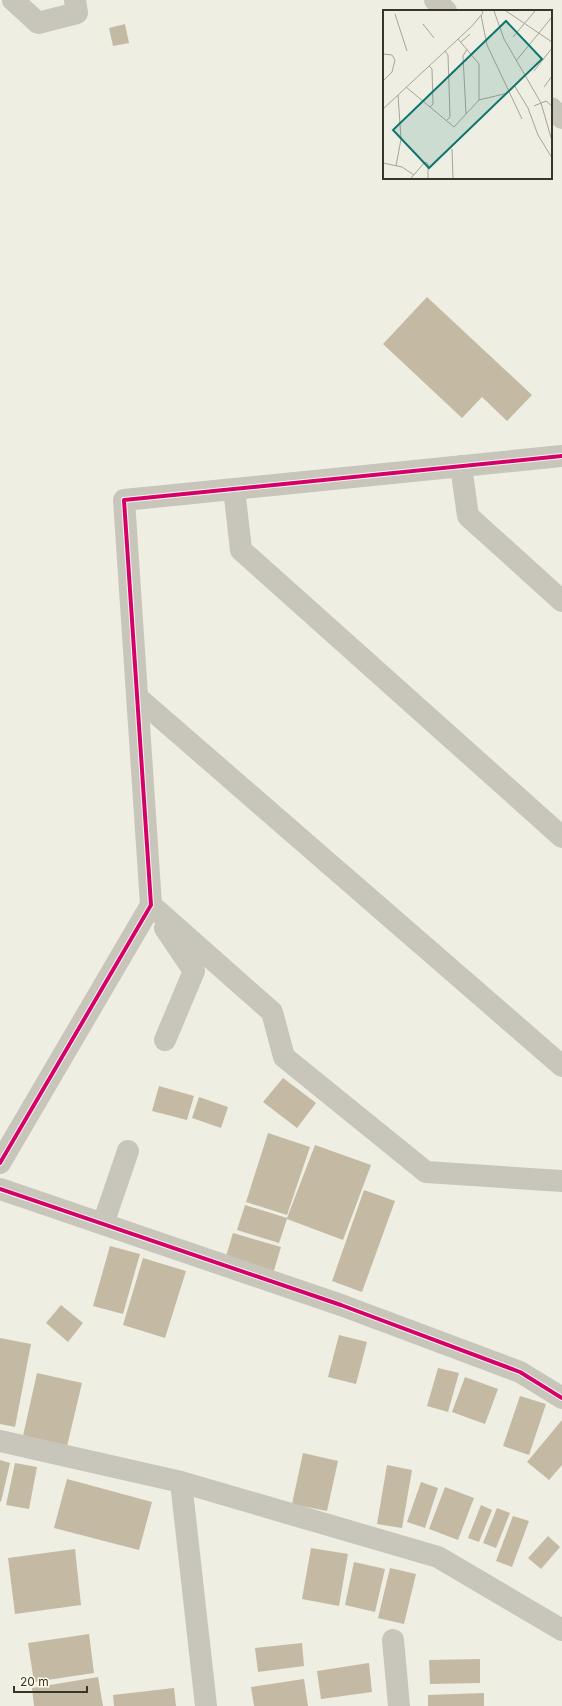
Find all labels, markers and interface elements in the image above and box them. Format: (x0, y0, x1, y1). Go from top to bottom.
inset map (383, 10, 552, 179)
scale bar (14, 1668, 87, 1694)
text: 20 m (20, 1674, 49, 1689)

